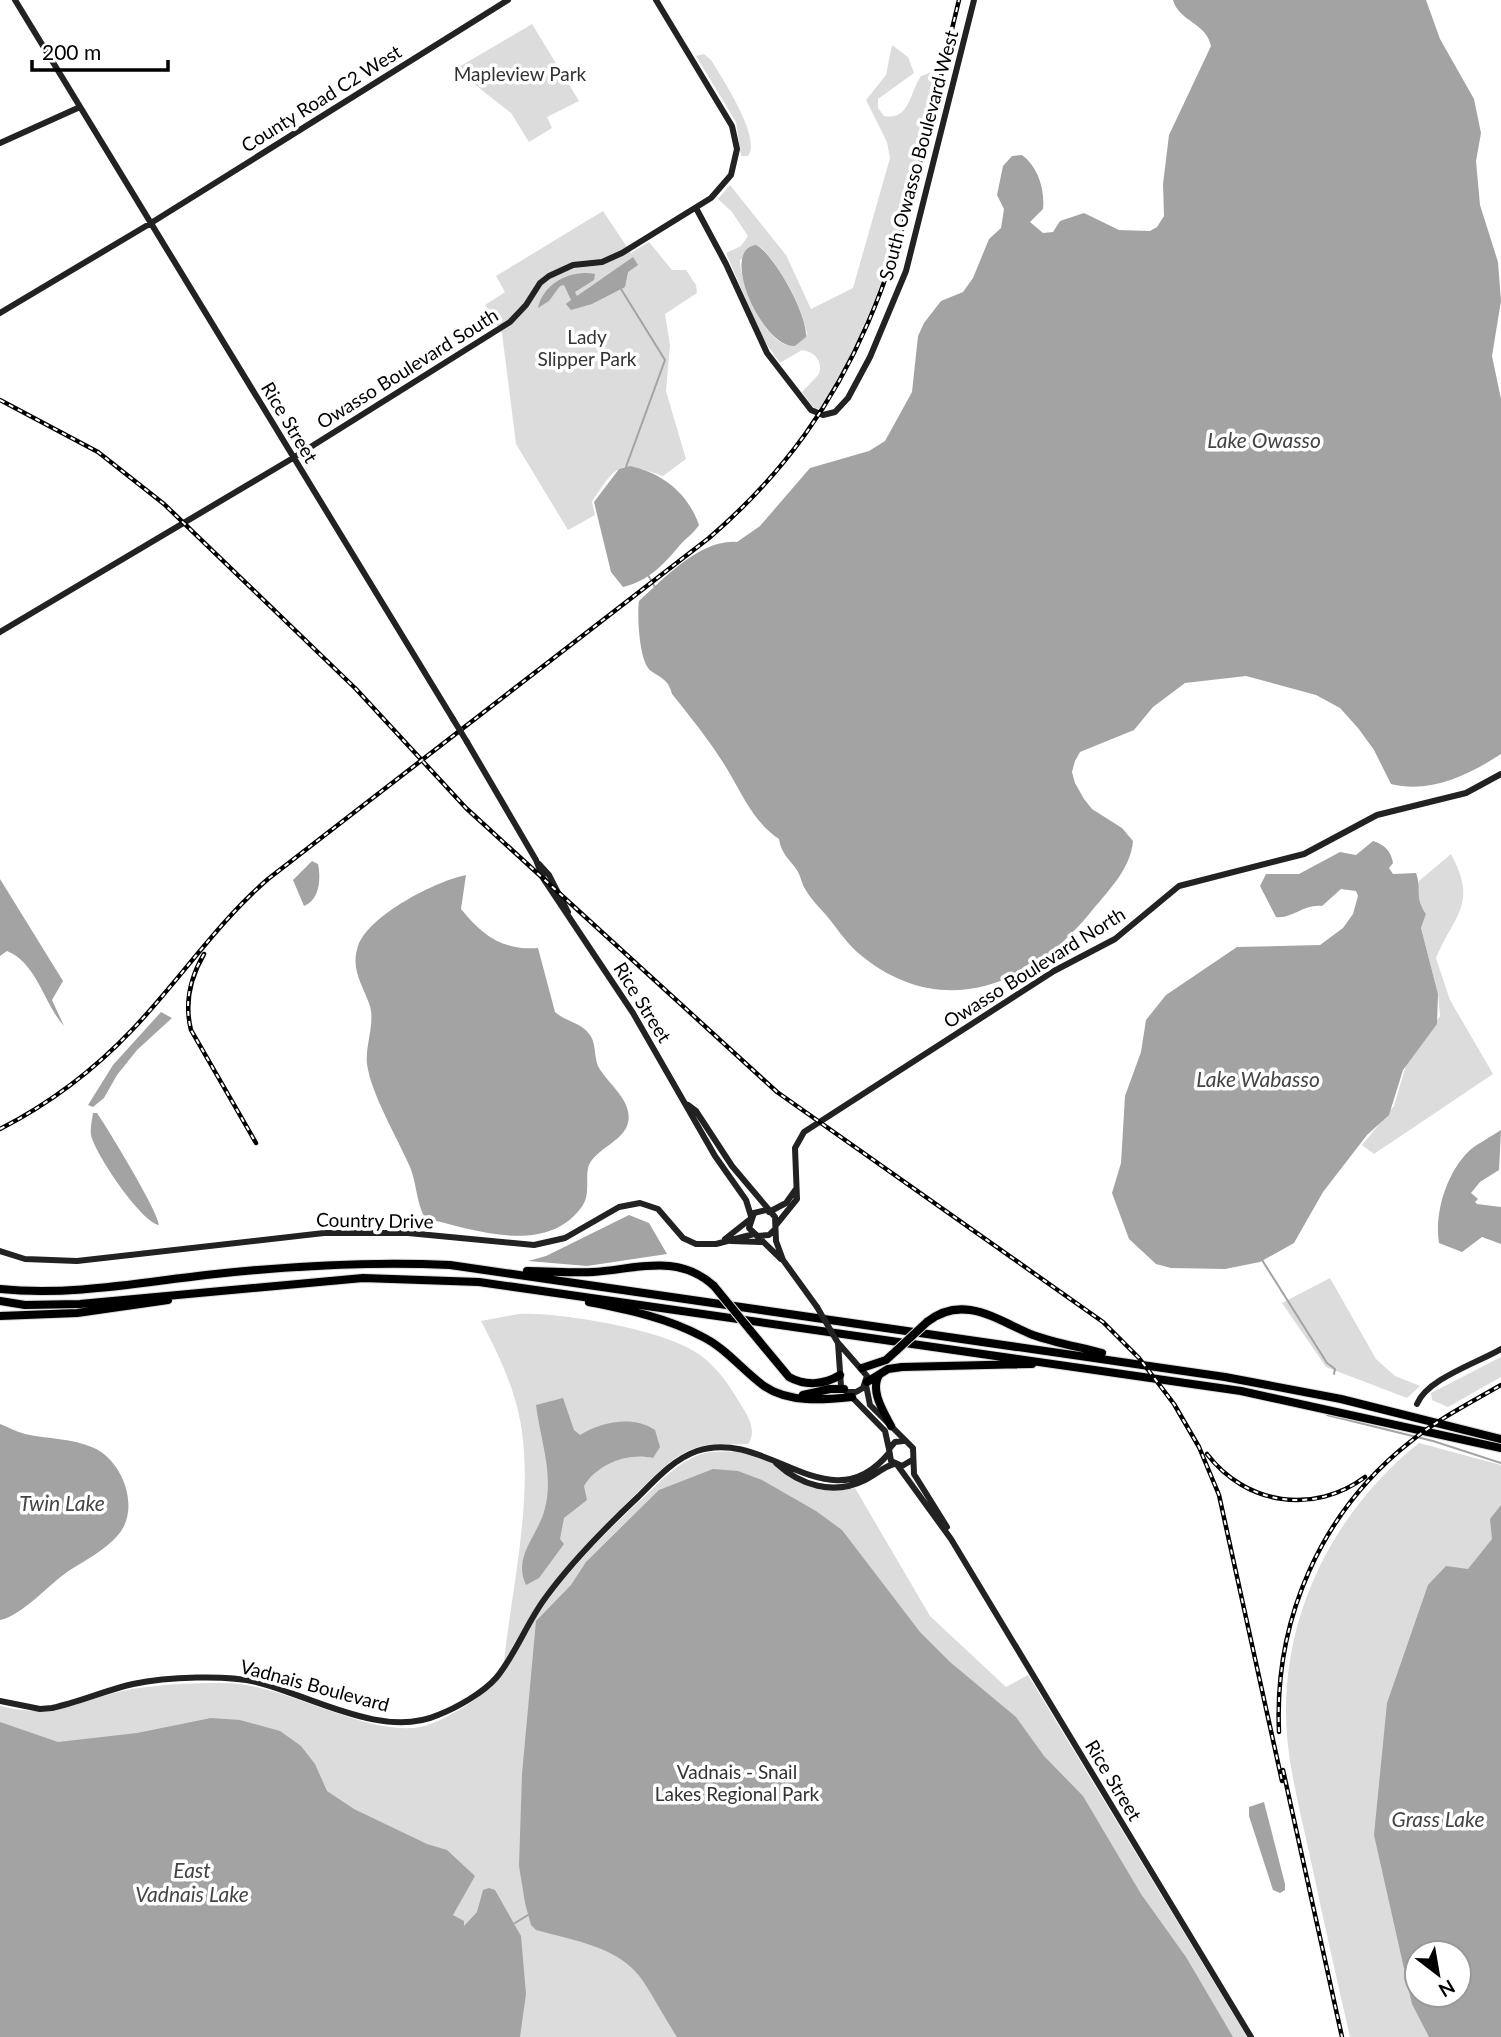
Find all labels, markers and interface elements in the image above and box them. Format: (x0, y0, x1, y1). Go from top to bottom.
street label: South Owasso Boulevard West (874, 27, 963, 282)
scale bar (32, 28, 168, 72)
text: 200 m (42, 39, 101, 64)
street label: County Road C2 West (237, 39, 405, 157)
park label: Mapleview Park (454, 62, 587, 85)
street label: Owasso Boulevard South (312, 303, 502, 433)
park label: Lady Slipper Park (537, 325, 637, 370)
street label: Rice Street (257, 377, 323, 467)
water label: Lake Owasso (1207, 427, 1321, 452)
street label: Owasso Boulevard North (939, 902, 1129, 1032)
street label: Rice Street (609, 958, 677, 1046)
water label: Lake Wabasso (1196, 1066, 1320, 1091)
street label: Country Drive (316, 1207, 434, 1233)
water label: Twin Lake (19, 1490, 105, 1515)
street label: Vadnais Boulevard (238, 1654, 392, 1716)
street label: Rice Street (1081, 1735, 1147, 1825)
park label: Vadnais - Snail Lakes Regional Park (655, 1760, 820, 1805)
water label: Grass Lake (1392, 1806, 1484, 1831)
water label: East Vadnais Lake (135, 1857, 249, 1906)
north arrow (1403, 1939, 1473, 2009)
text: N (1435, 1975, 1459, 2003)

